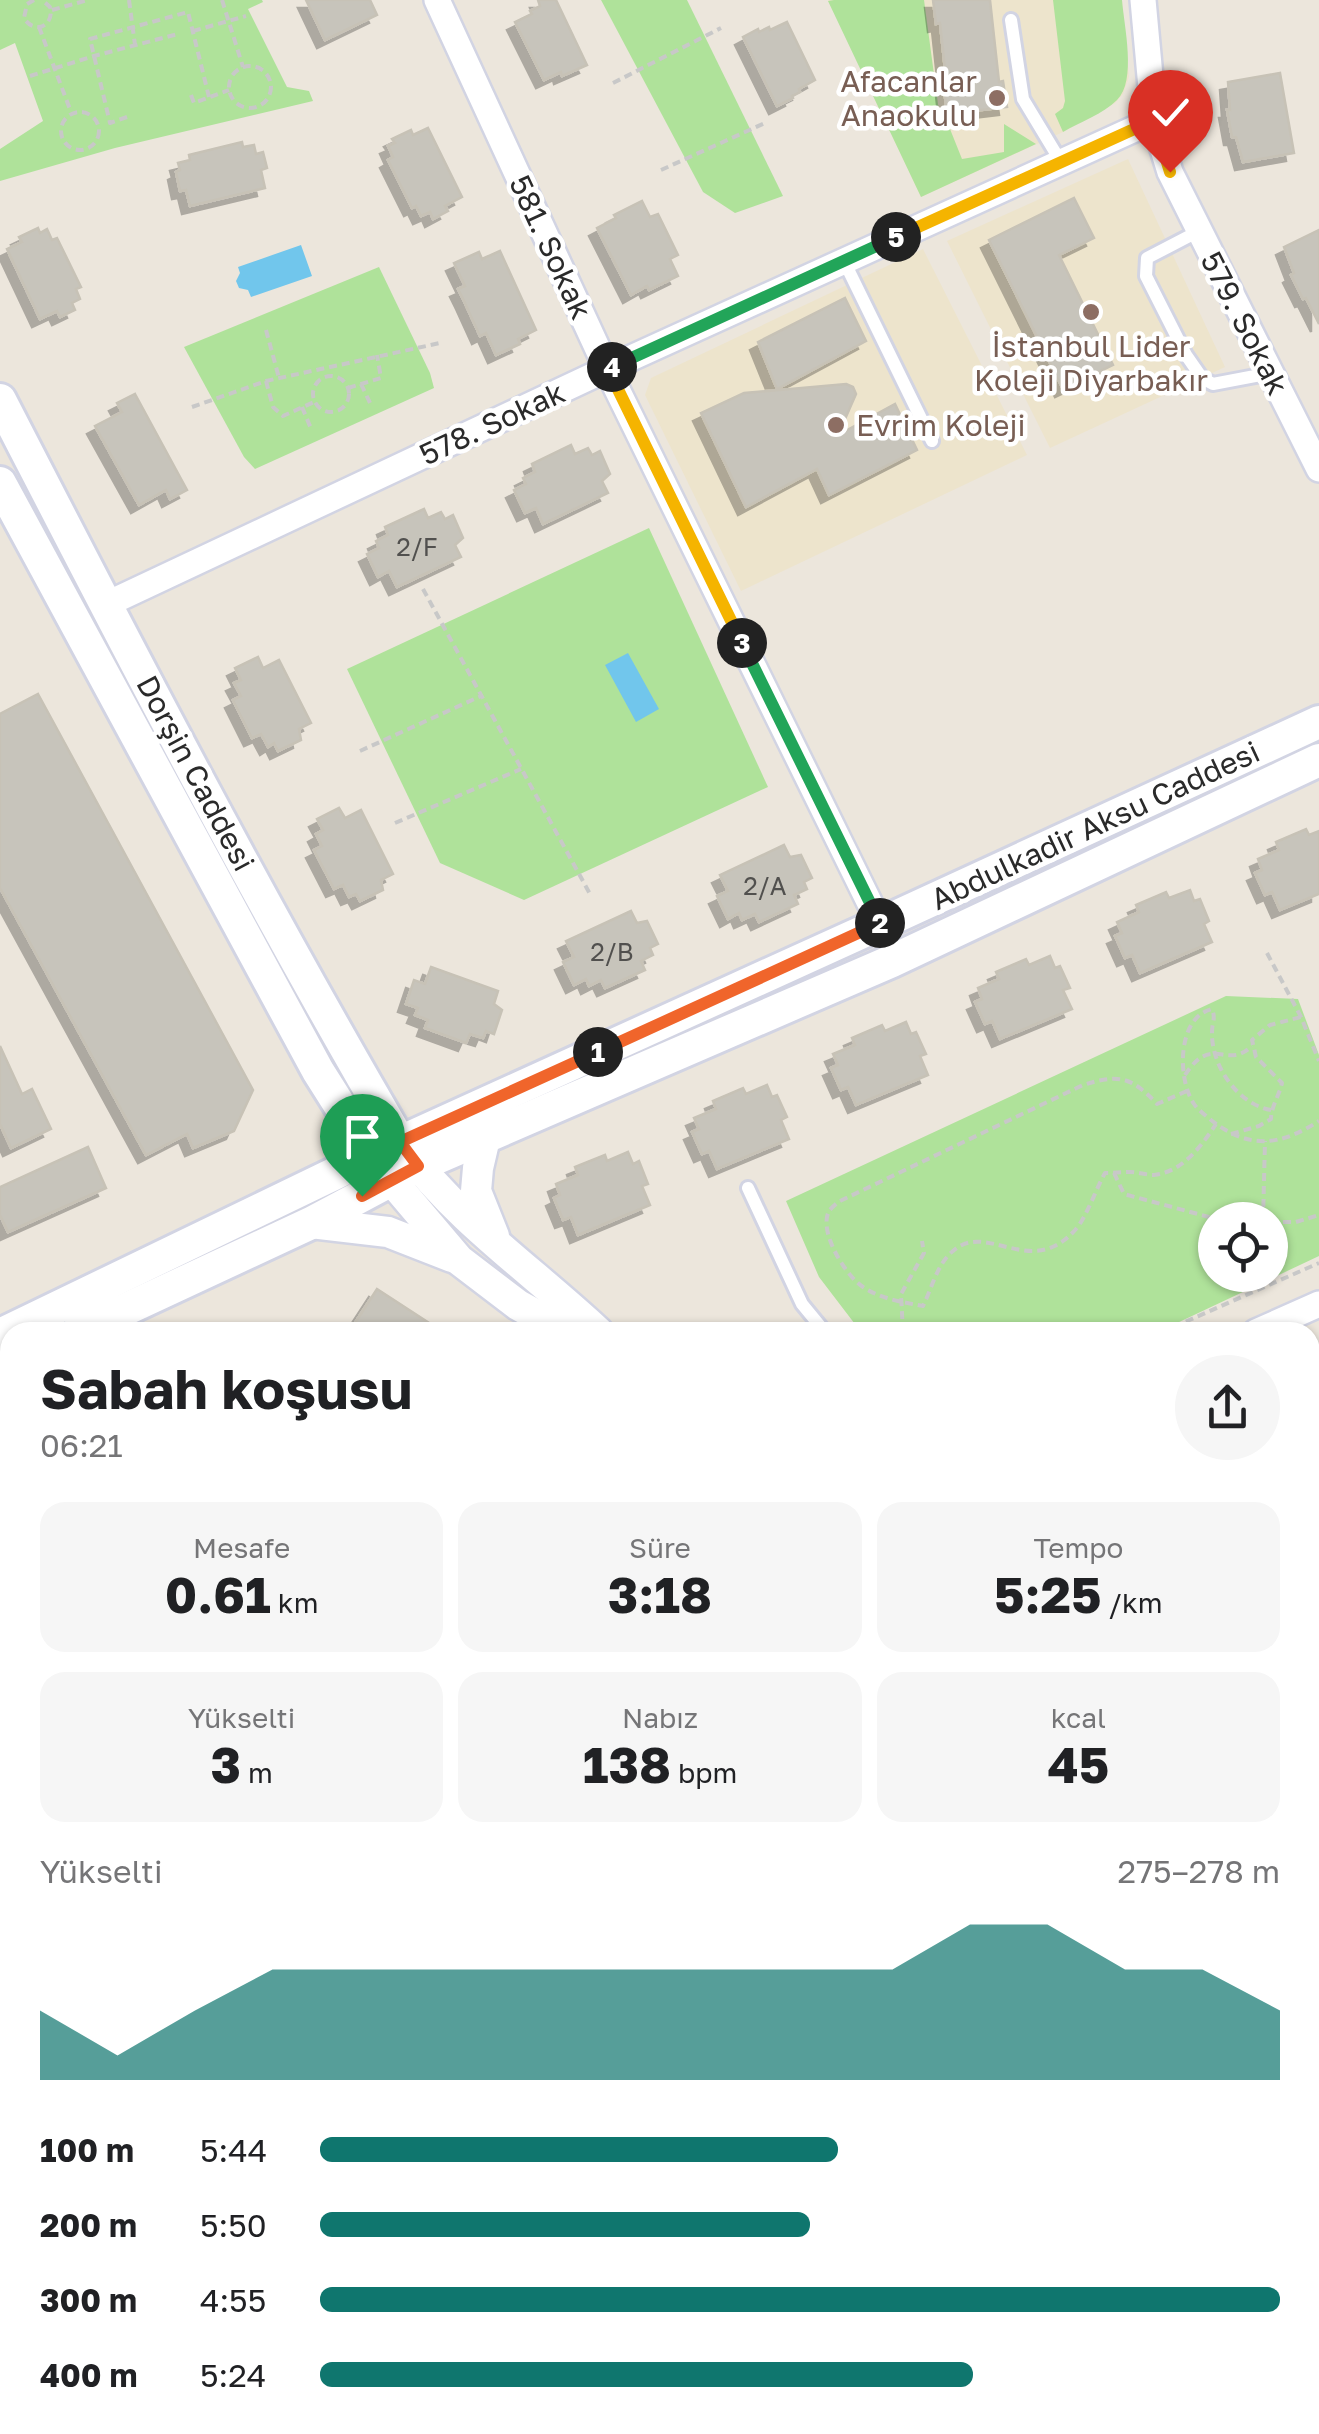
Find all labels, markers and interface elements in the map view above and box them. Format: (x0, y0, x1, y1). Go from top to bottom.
place label: Afacanlar Anaokulu (840, 63, 977, 133)
pin (1128, 70, 1213, 173)
icon: check (1143, 85, 1198, 140)
marker: Afacanlar Anaokulu (986, 87, 1008, 109)
street label: 581. Sokak (502, 169, 600, 325)
pin: 5 (871, 212, 921, 262)
text: 5 (887, 220, 905, 253)
street label: 579. Sokak (1194, 245, 1296, 401)
marker: İstanbul Lider Koleji Diyarbakır (1080, 301, 1102, 323)
place label: İstanbul Lider Koleji Diyarbakır (974, 328, 1208, 398)
pin: 4 (587, 342, 637, 392)
text: 4 (603, 350, 621, 383)
street label: 578. Sokak (414, 374, 570, 472)
place label: Evrim Koleji (856, 407, 1025, 443)
marker: Evrim Koleji (825, 414, 847, 436)
house number: 2/F (396, 531, 438, 562)
pin: 3 (717, 618, 767, 668)
text: 3 (733, 626, 751, 659)
street label: Dorşin Caddesi (129, 669, 263, 877)
street label: Abdulkadir Aksu Caddesi (925, 733, 1265, 917)
house number: 2/A (743, 870, 787, 901)
pin: 2 (855, 898, 905, 948)
text: 2 (871, 906, 889, 939)
house number: 2/B (590, 936, 634, 967)
pin: 1 (573, 1027, 623, 1077)
text: 1 (591, 1035, 605, 1068)
pin (320, 1094, 405, 1197)
icon: arrive (335, 1109, 390, 1164)
map controls (1198, 1202, 1288, 1292)
button: locate (1198, 1202, 1288, 1292)
text: Sabah koşusu (40, 1355, 412, 1421)
button: share (1175, 1355, 1280, 1460)
text: 06:21 (40, 1426, 123, 1464)
text: Mesafe (193, 1531, 290, 1564)
text: Süre (629, 1531, 691, 1564)
text: Tempo (1033, 1531, 1123, 1564)
text: 0.61 (165, 1564, 271, 1624)
text: 3:18 (608, 1564, 712, 1624)
text: 5:25 (994, 1564, 1102, 1624)
text: km (271, 1586, 318, 1619)
text: /km (1102, 1586, 1163, 1619)
text: Yükselti (188, 1701, 295, 1734)
text: Nabız (622, 1701, 698, 1734)
text: kcal (1051, 1701, 1106, 1734)
text: 3 (211, 1734, 241, 1794)
text: 138 (583, 1734, 671, 1794)
text: 45 (1047, 1734, 1109, 1794)
text: m (241, 1756, 273, 1789)
text: bpm (671, 1756, 737, 1789)
text: Yükselti (40, 1852, 163, 1890)
text: 275–278 m (1118, 1852, 1280, 1890)
text: 100 m (40, 2131, 134, 2169)
text: 5:44 (200, 2131, 267, 2169)
text: 200 m (40, 2206, 137, 2244)
text: 5:50 (200, 2206, 267, 2244)
text: 300 m (40, 2281, 137, 2319)
text: 4:55 (200, 2281, 266, 2319)
text: 400 m (40, 2356, 138, 2394)
text: 5:24 (200, 2356, 266, 2394)

